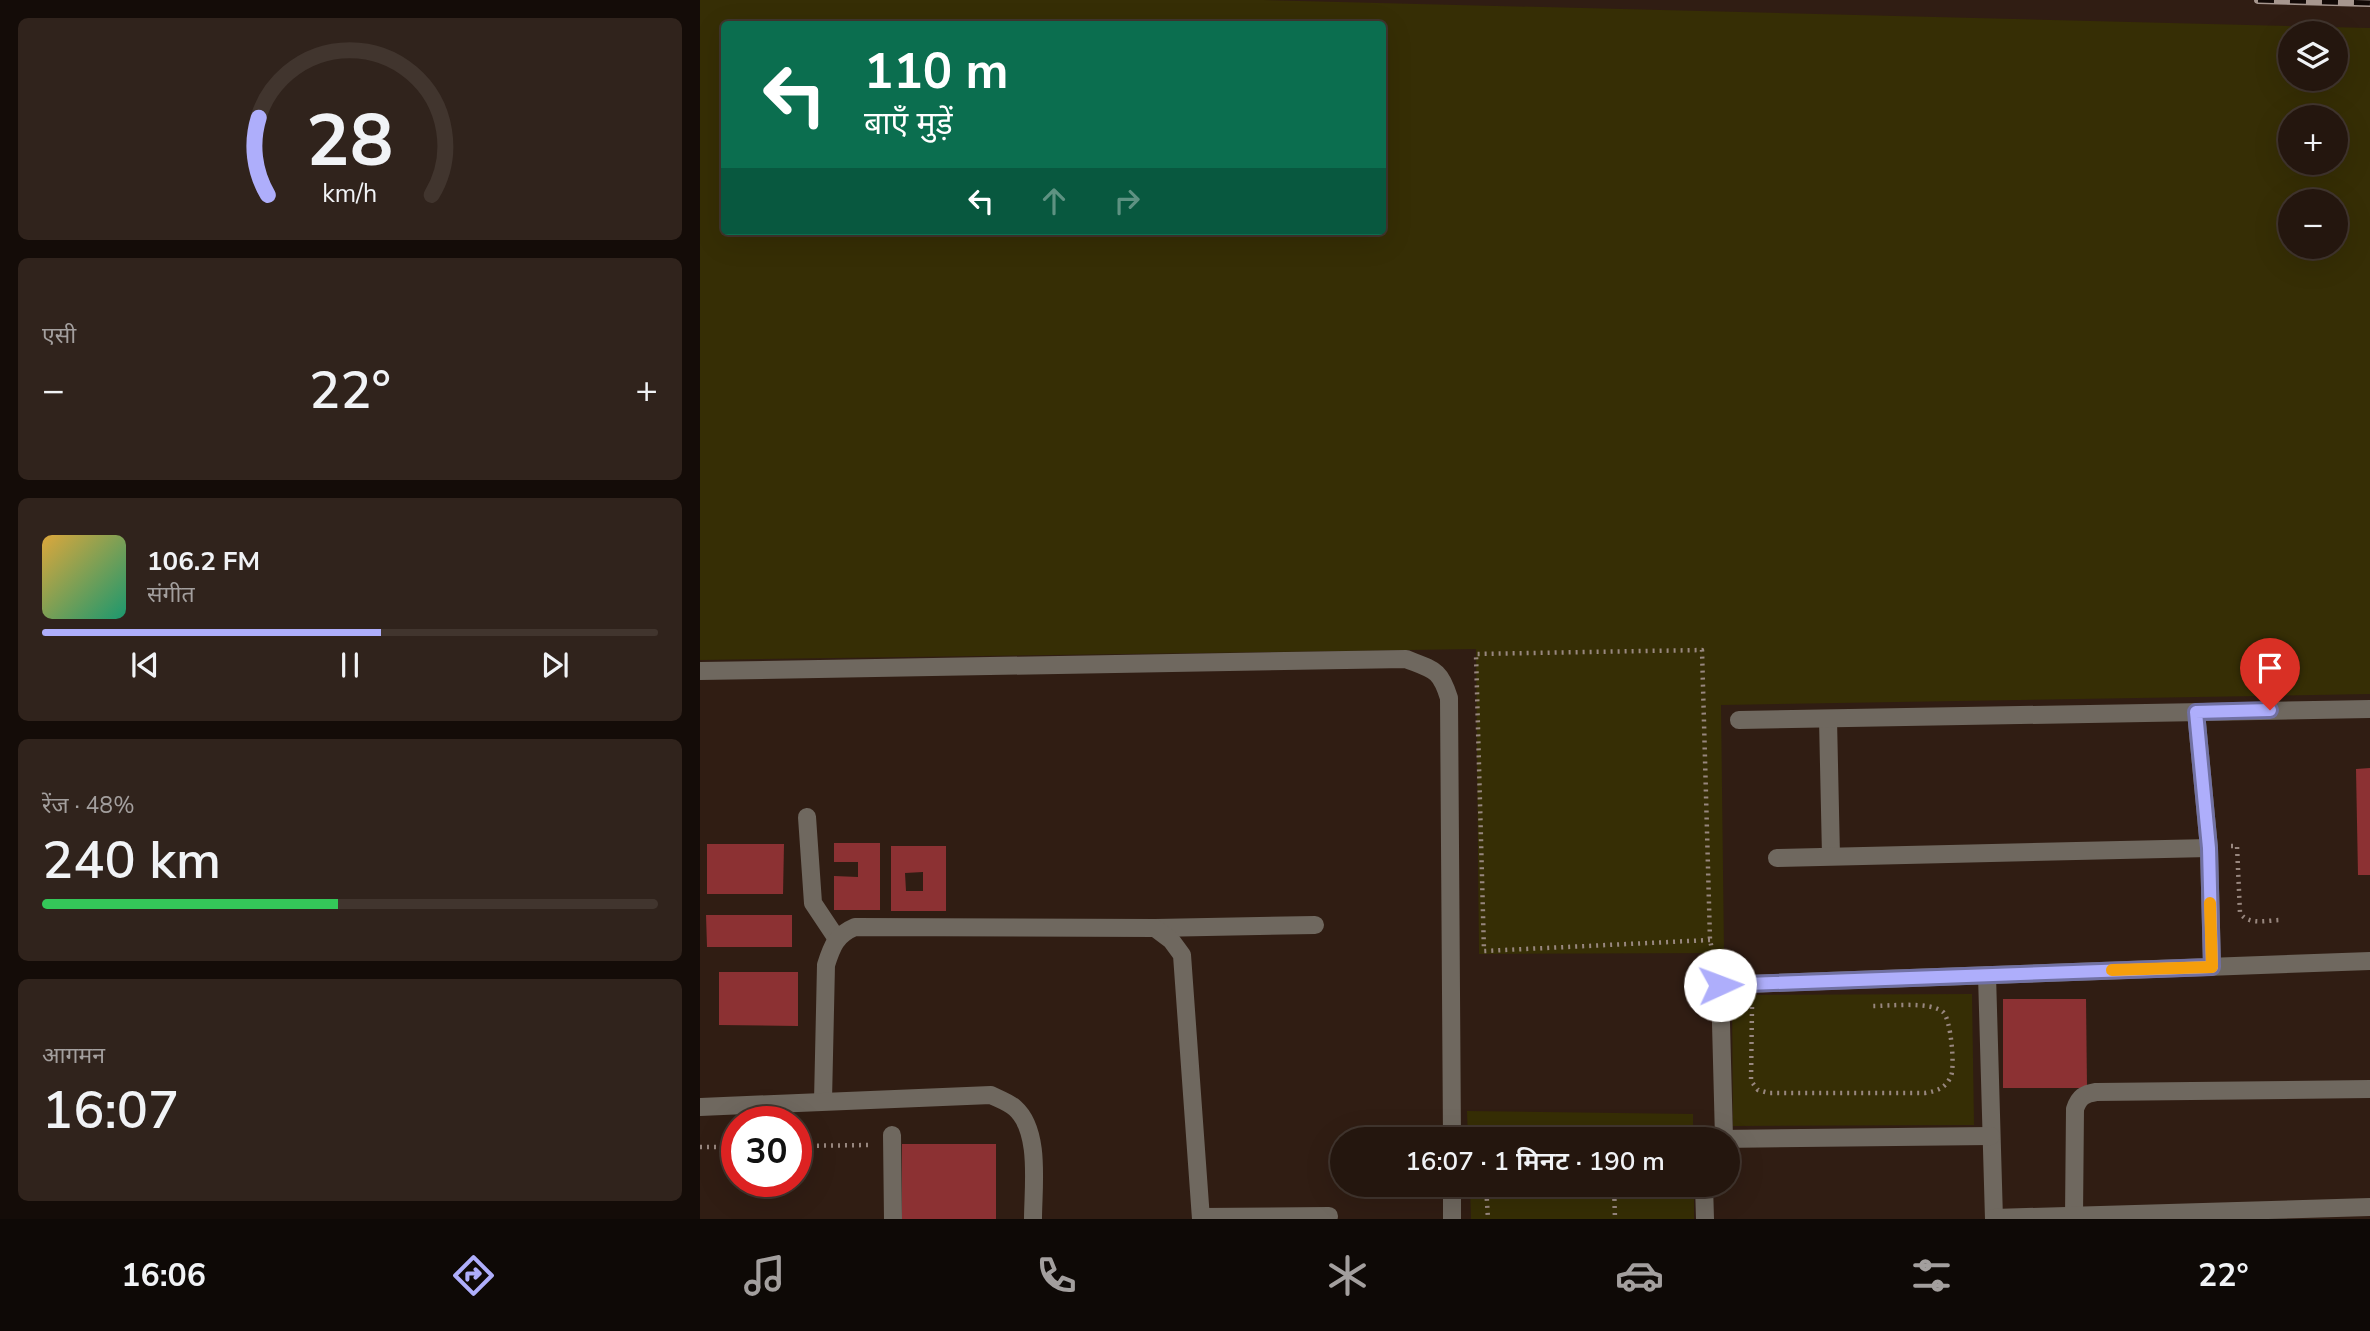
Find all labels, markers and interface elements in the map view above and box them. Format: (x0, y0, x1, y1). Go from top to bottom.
map controls (2278, 21, 2348, 259)
button: layers (2278, 21, 2348, 91)
text: 110 m (864, 38, 1008, 105)
icon: left (749, 49, 840, 140)
text: 28 (306, 91, 394, 191)
text: बाएँ मुड़ें (864, 102, 953, 145)
button: + (2278, 105, 2348, 175)
text: km/h (322, 177, 378, 211)
icon: left (962, 182, 1000, 220)
icon: ahead (1035, 182, 1073, 220)
icon: right (1108, 182, 1146, 220)
button: − (2278, 189, 2348, 259)
text: एसी (42, 320, 76, 351)
text: 22° (309, 355, 391, 426)
text: − (42, 365, 65, 416)
text: + (635, 365, 658, 416)
text: 106.2 FM (147, 544, 260, 579)
text: संगीत (147, 579, 195, 610)
pin (2240, 638, 2300, 710)
icon: previous (126, 646, 164, 684)
icon: pause (331, 646, 369, 684)
icon: next (536, 646, 574, 684)
icon: arrive (2251, 649, 2289, 687)
text: रेंज · 48% (42, 790, 135, 821)
text: 240 km (42, 825, 221, 896)
position arrow (1683, 948, 1757, 1022)
text: आगमन (42, 1040, 105, 1071)
text: 16:07 (42, 1075, 179, 1146)
speed limit sign: 30 (721, 1106, 812, 1197)
text: 16:07 · 1 मिनट · 190 m (1405, 1144, 1665, 1179)
icon: directions (449, 1251, 498, 1300)
icon: music (740, 1251, 789, 1300)
icon: phone (1032, 1251, 1081, 1300)
icon: climate (1323, 1251, 1372, 1300)
icon: car (1615, 1251, 1664, 1300)
icon: filters (1907, 1251, 1956, 1300)
text: 16:06 (121, 1254, 206, 1297)
text: 22° (2198, 1254, 2249, 1297)

